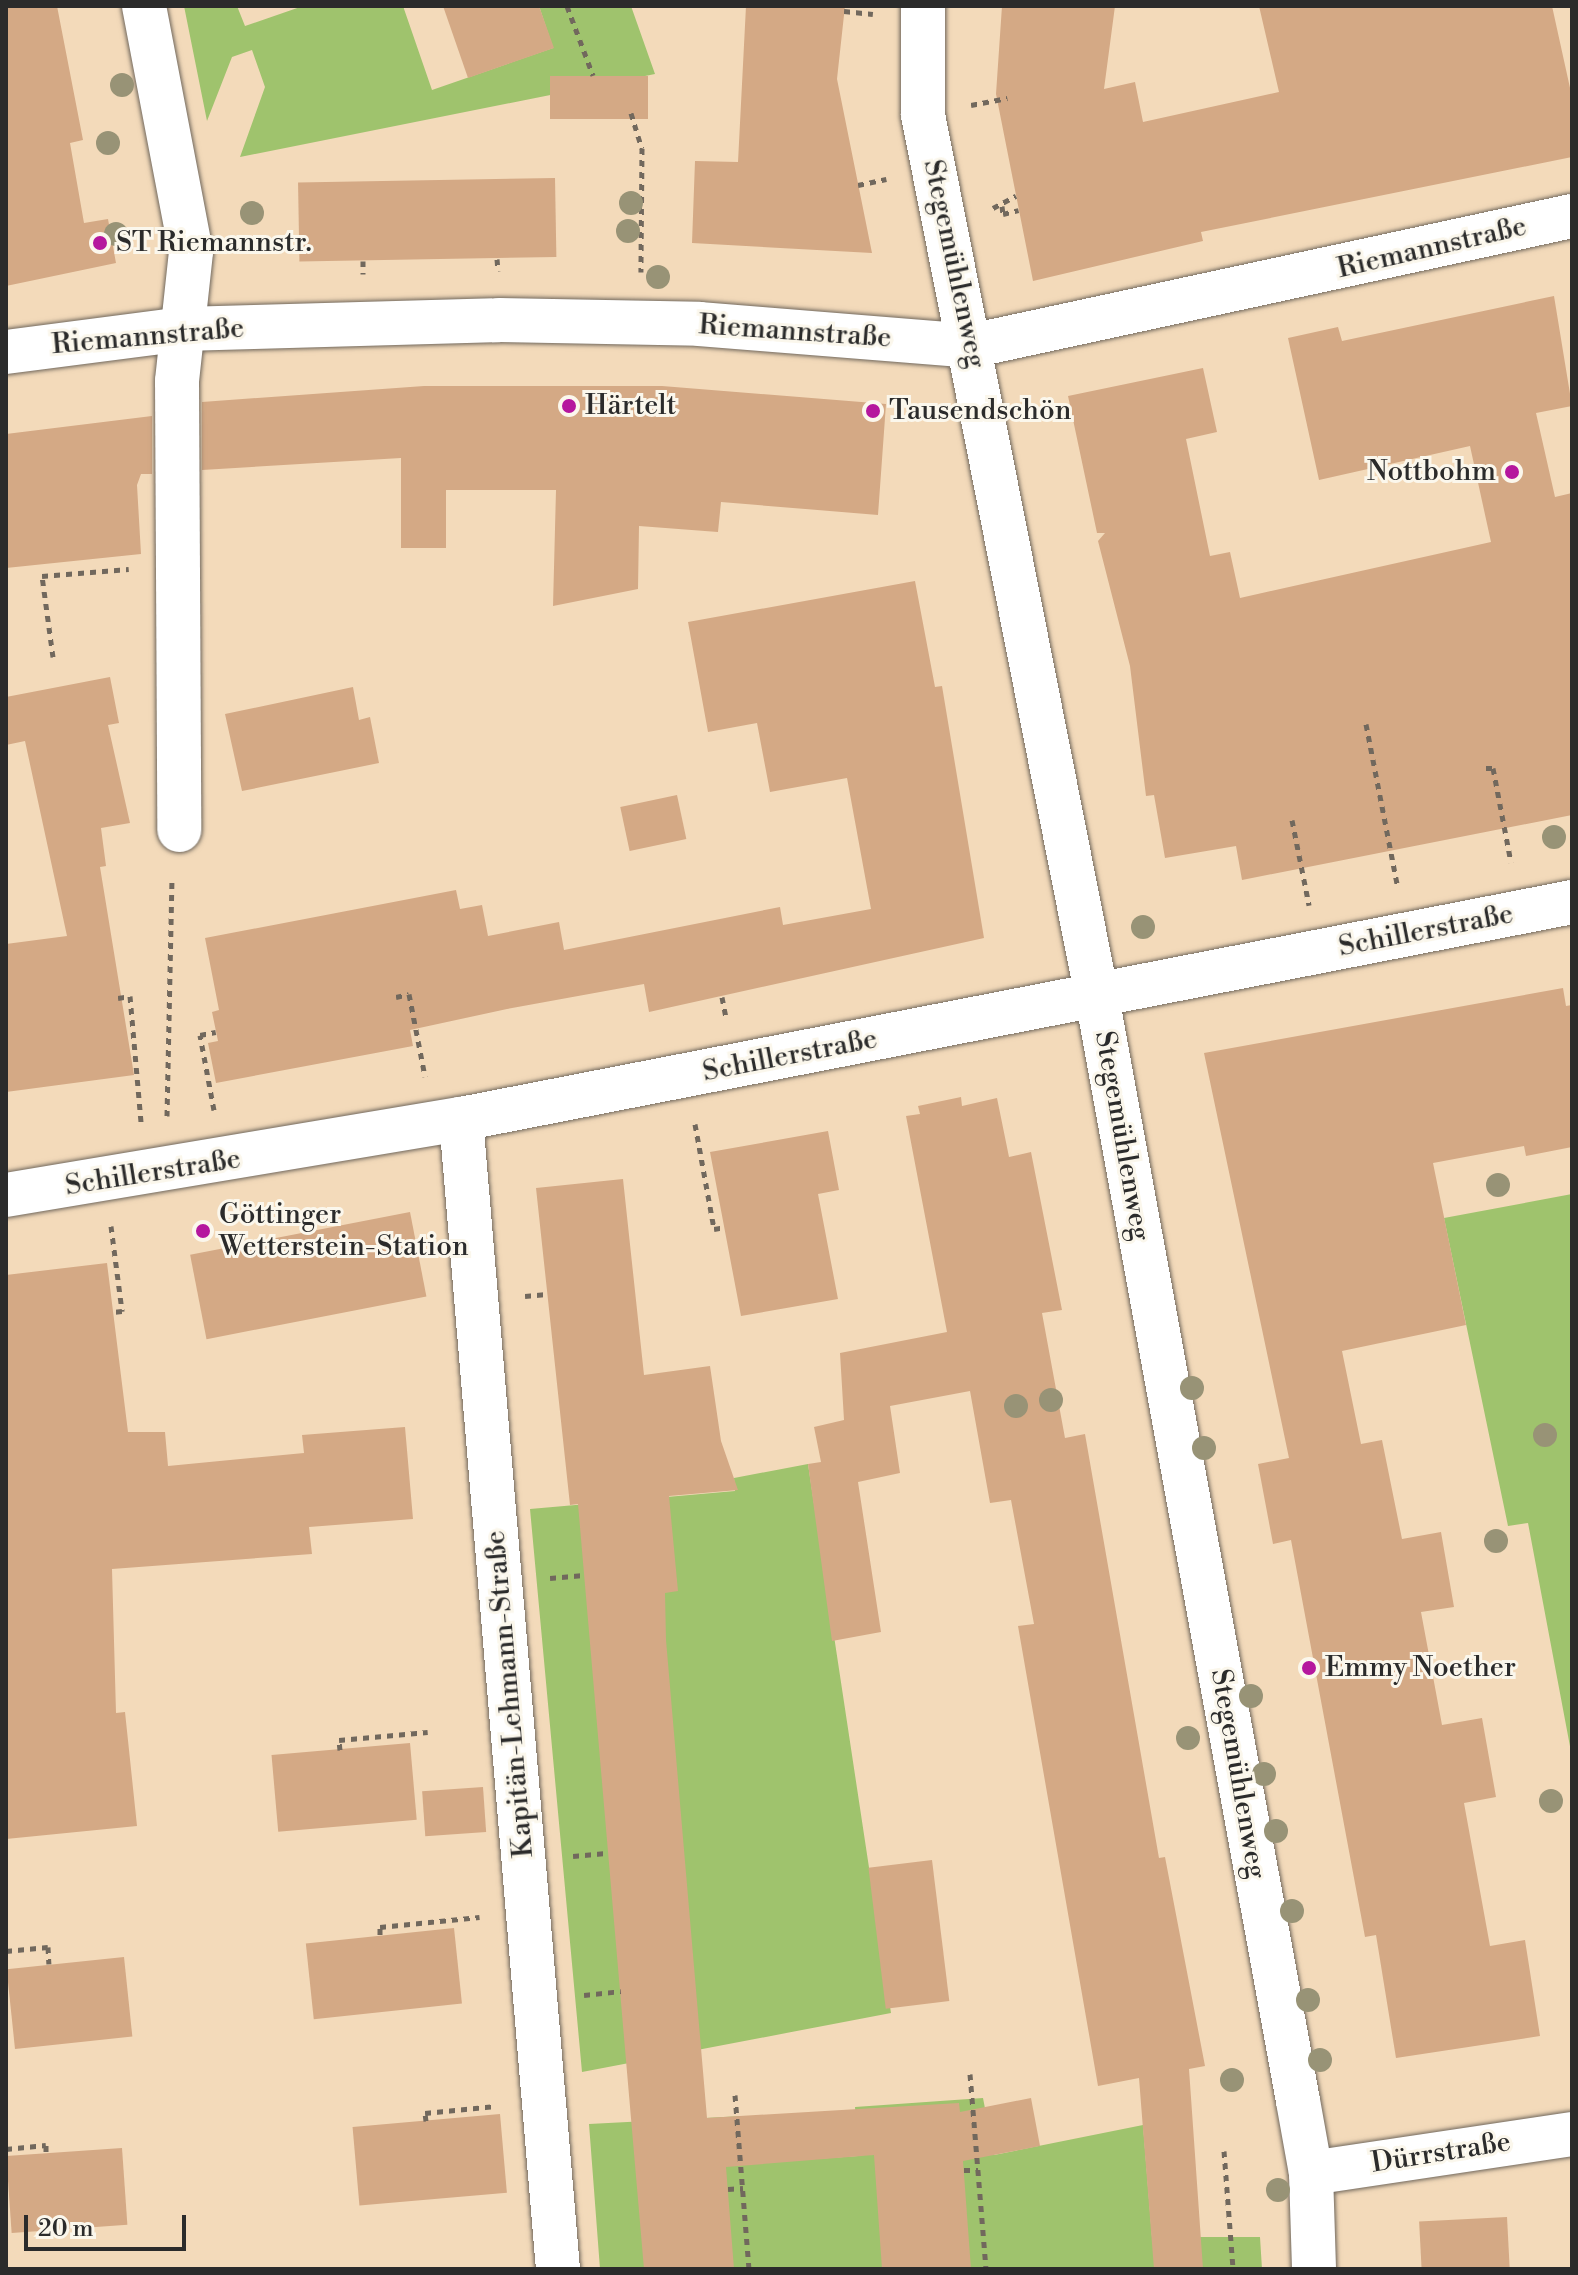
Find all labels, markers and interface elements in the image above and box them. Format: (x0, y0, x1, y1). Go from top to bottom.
street label: Stegemühlenweg (916, 157, 992, 371)
street label: Riemannstraße (1334, 210, 1530, 286)
place label: ST Riemannstr. (116, 226, 312, 260)
marker: ST Riemannstr. (91, 234, 109, 252)
street label: Riemannstraße (697, 309, 893, 355)
street label: Riemannstraße (50, 312, 246, 362)
place label: Härtelt (585, 389, 677, 423)
place label: Tausendschön (889, 394, 1071, 428)
marker: Härtelt (560, 397, 578, 415)
marker: Tausendschön (864, 402, 882, 420)
place label: Nottbohm (1367, 455, 1496, 489)
marker: Nottbohm (1503, 463, 1521, 481)
street label: Schillerstraße (1336, 898, 1516, 964)
street label: Schillerstraße (700, 1023, 880, 1089)
street label: Stegemühlenweg (1087, 1029, 1157, 1243)
street label: Schillerstraße (63, 1143, 243, 1203)
place label: Göttinger Wetterstein-Station (219, 1198, 469, 1264)
marker: Göttinger Wetterstein-Station (194, 1222, 212, 1240)
street label: Kapitän-Lehmann-Straße (479, 1529, 541, 1859)
place label: Emmy Noether (1325, 1651, 1516, 1685)
marker: Emmy Noether (1300, 1659, 1318, 1677)
street label: Stegemühlenweg (1203, 1667, 1273, 1881)
street label: Dürrstraße (1369, 2125, 1513, 2181)
scale bar (28, 2199, 190, 2249)
text: 20 m (38, 2214, 94, 2244)

